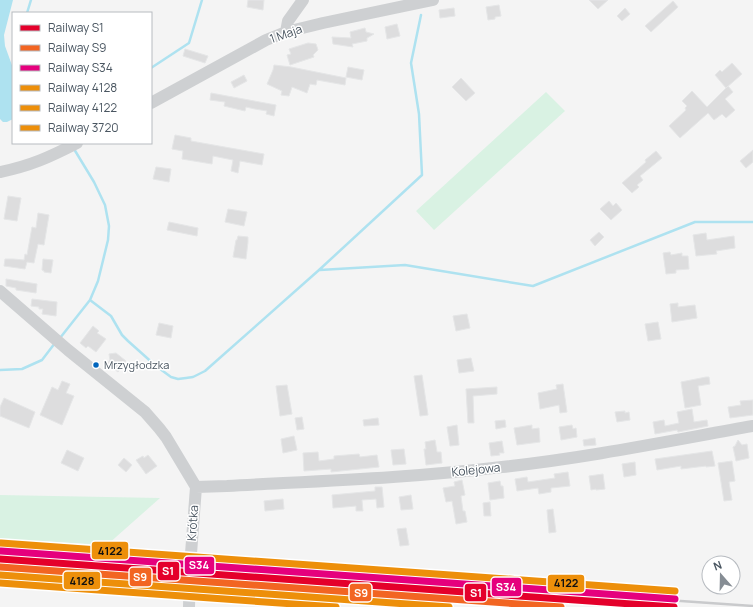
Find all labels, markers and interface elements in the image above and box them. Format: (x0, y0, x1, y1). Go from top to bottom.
legend (12, 12, 152, 144)
text: Railway S1 (48, 19, 104, 36)
street label: 1 Maja (267, 20, 304, 47)
text: Railway S9 (48, 39, 107, 56)
text: Railway S34 (48, 59, 113, 76)
text: Railway 4128 (48, 79, 117, 96)
text: Railway 4122 (48, 99, 117, 116)
text: Railway 3720 (48, 119, 119, 136)
place label: Mrzygłodzka (104, 357, 169, 372)
marker: Mrzygłodzka (91, 360, 101, 370)
street label: Kolejowa (451, 458, 501, 481)
street label: Krótka (183, 504, 202, 541)
line badge: 4122 (91, 541, 129, 560)
text: 4122 (98, 543, 122, 558)
north arrow (701, 555, 741, 595)
line badge: S34 (184, 556, 215, 575)
text: S34 (189, 557, 209, 572)
text: N (711, 557, 724, 574)
line badge: S1 (157, 561, 180, 581)
text: S1 (162, 563, 174, 578)
line badge: S9 (129, 567, 152, 587)
text: S9 (133, 569, 147, 584)
line badge: 4128 (63, 571, 101, 590)
text: 4128 (70, 573, 95, 588)
line badge: 4122 (547, 574, 585, 593)
text: 4122 (554, 575, 578, 590)
line badge: S34 (491, 577, 522, 597)
text: S34 (496, 579, 516, 594)
line badge: S9 (349, 583, 372, 602)
line badge: S1 (464, 583, 487, 602)
text: S9 (354, 585, 368, 600)
text: S1 (470, 585, 482, 600)

